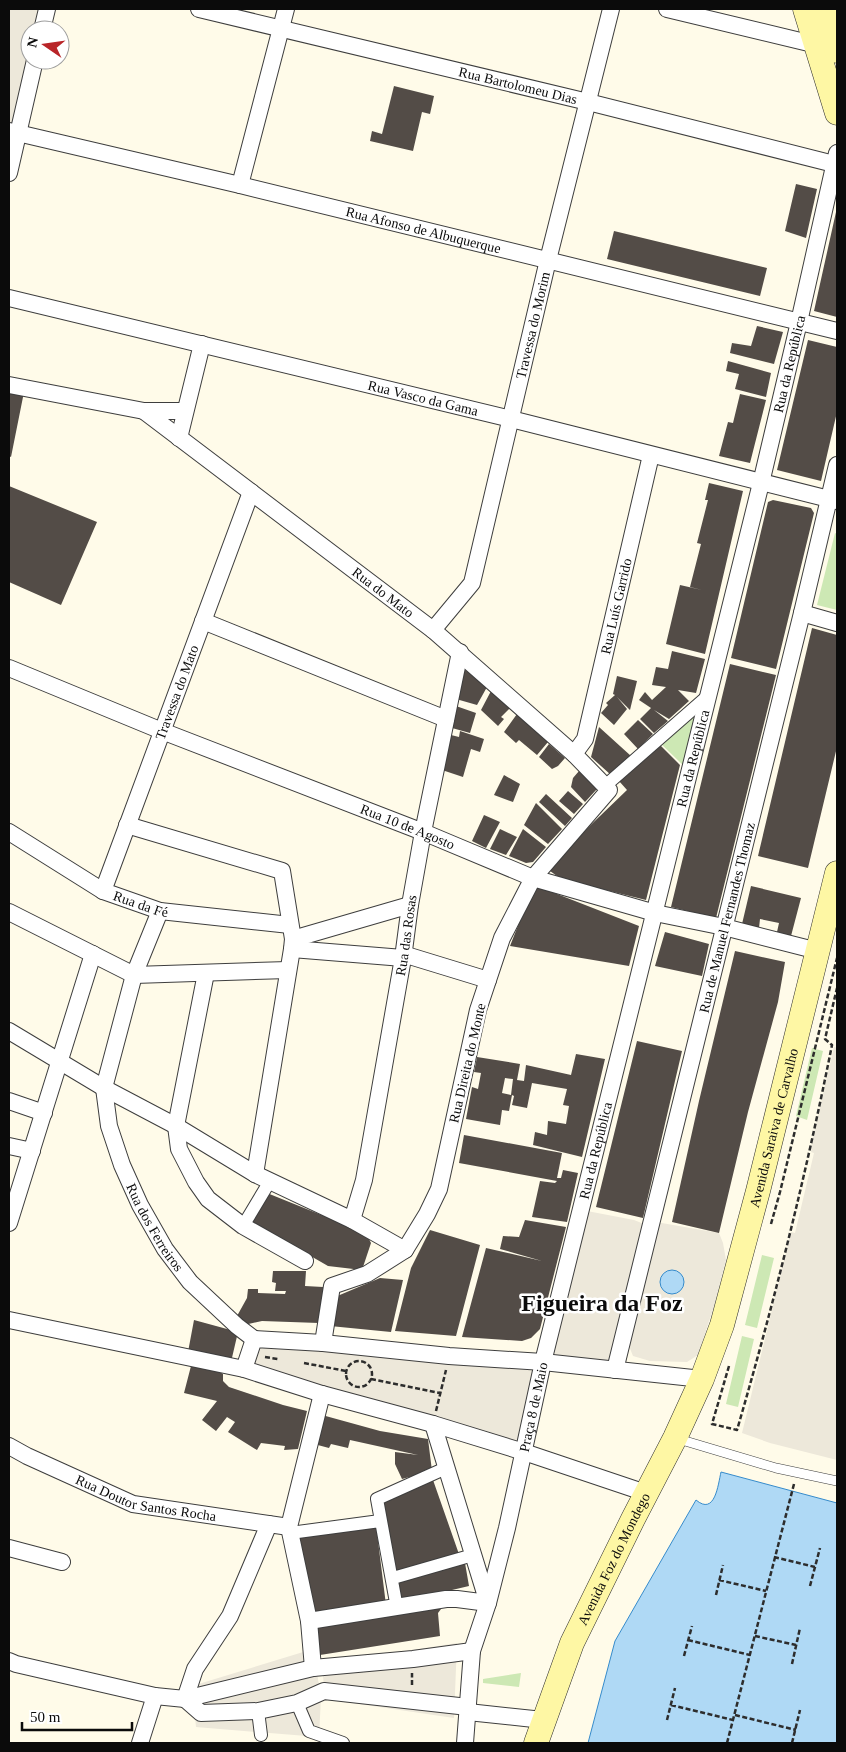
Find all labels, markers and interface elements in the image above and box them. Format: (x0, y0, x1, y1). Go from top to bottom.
north arrow (20, 20, 70, 70)
text: N (24, 36, 41, 49)
street label: Rua Bartolomeu Dias (457, 64, 579, 107)
street label: Rua Afonso de Albuquerque (344, 204, 502, 257)
street label: Travessa do Morim (513, 270, 553, 380)
street label: Rua da República (771, 313, 808, 414)
street label: Rua Vasco da Gama (366, 378, 480, 419)
street label: Rua Luís Garrido (598, 557, 635, 656)
street label: Rua do Mato (349, 565, 416, 621)
street label: Travessa do Mato (153, 643, 202, 742)
street label: Rua da República (674, 708, 713, 809)
street label: Rua 10 de Agosto (358, 802, 457, 852)
street label: Rua de Manuel Fernandes Thomaz (696, 821, 758, 1015)
street label: Rua da Fé (111, 888, 169, 920)
street label: Rua das Rosas (393, 894, 420, 977)
street label: Rua Direita do Monte (446, 1002, 489, 1124)
street label: Avenida Saraiva de Carvalho (747, 1047, 801, 1209)
street label: Rua da República (577, 1100, 615, 1201)
street label: Rua dos Ferreiros (123, 1181, 186, 1274)
district label: Figueira da Foz (521, 1290, 683, 1316)
street label: Praça 8 de Maio (517, 1361, 551, 1453)
street label: Rua Doutor Santos Rocha (73, 1472, 218, 1524)
street label: Avenida Foz do Mondego (575, 1491, 653, 1628)
scale bar (22, 1700, 132, 1732)
text: 50 m (30, 1709, 61, 1725)

